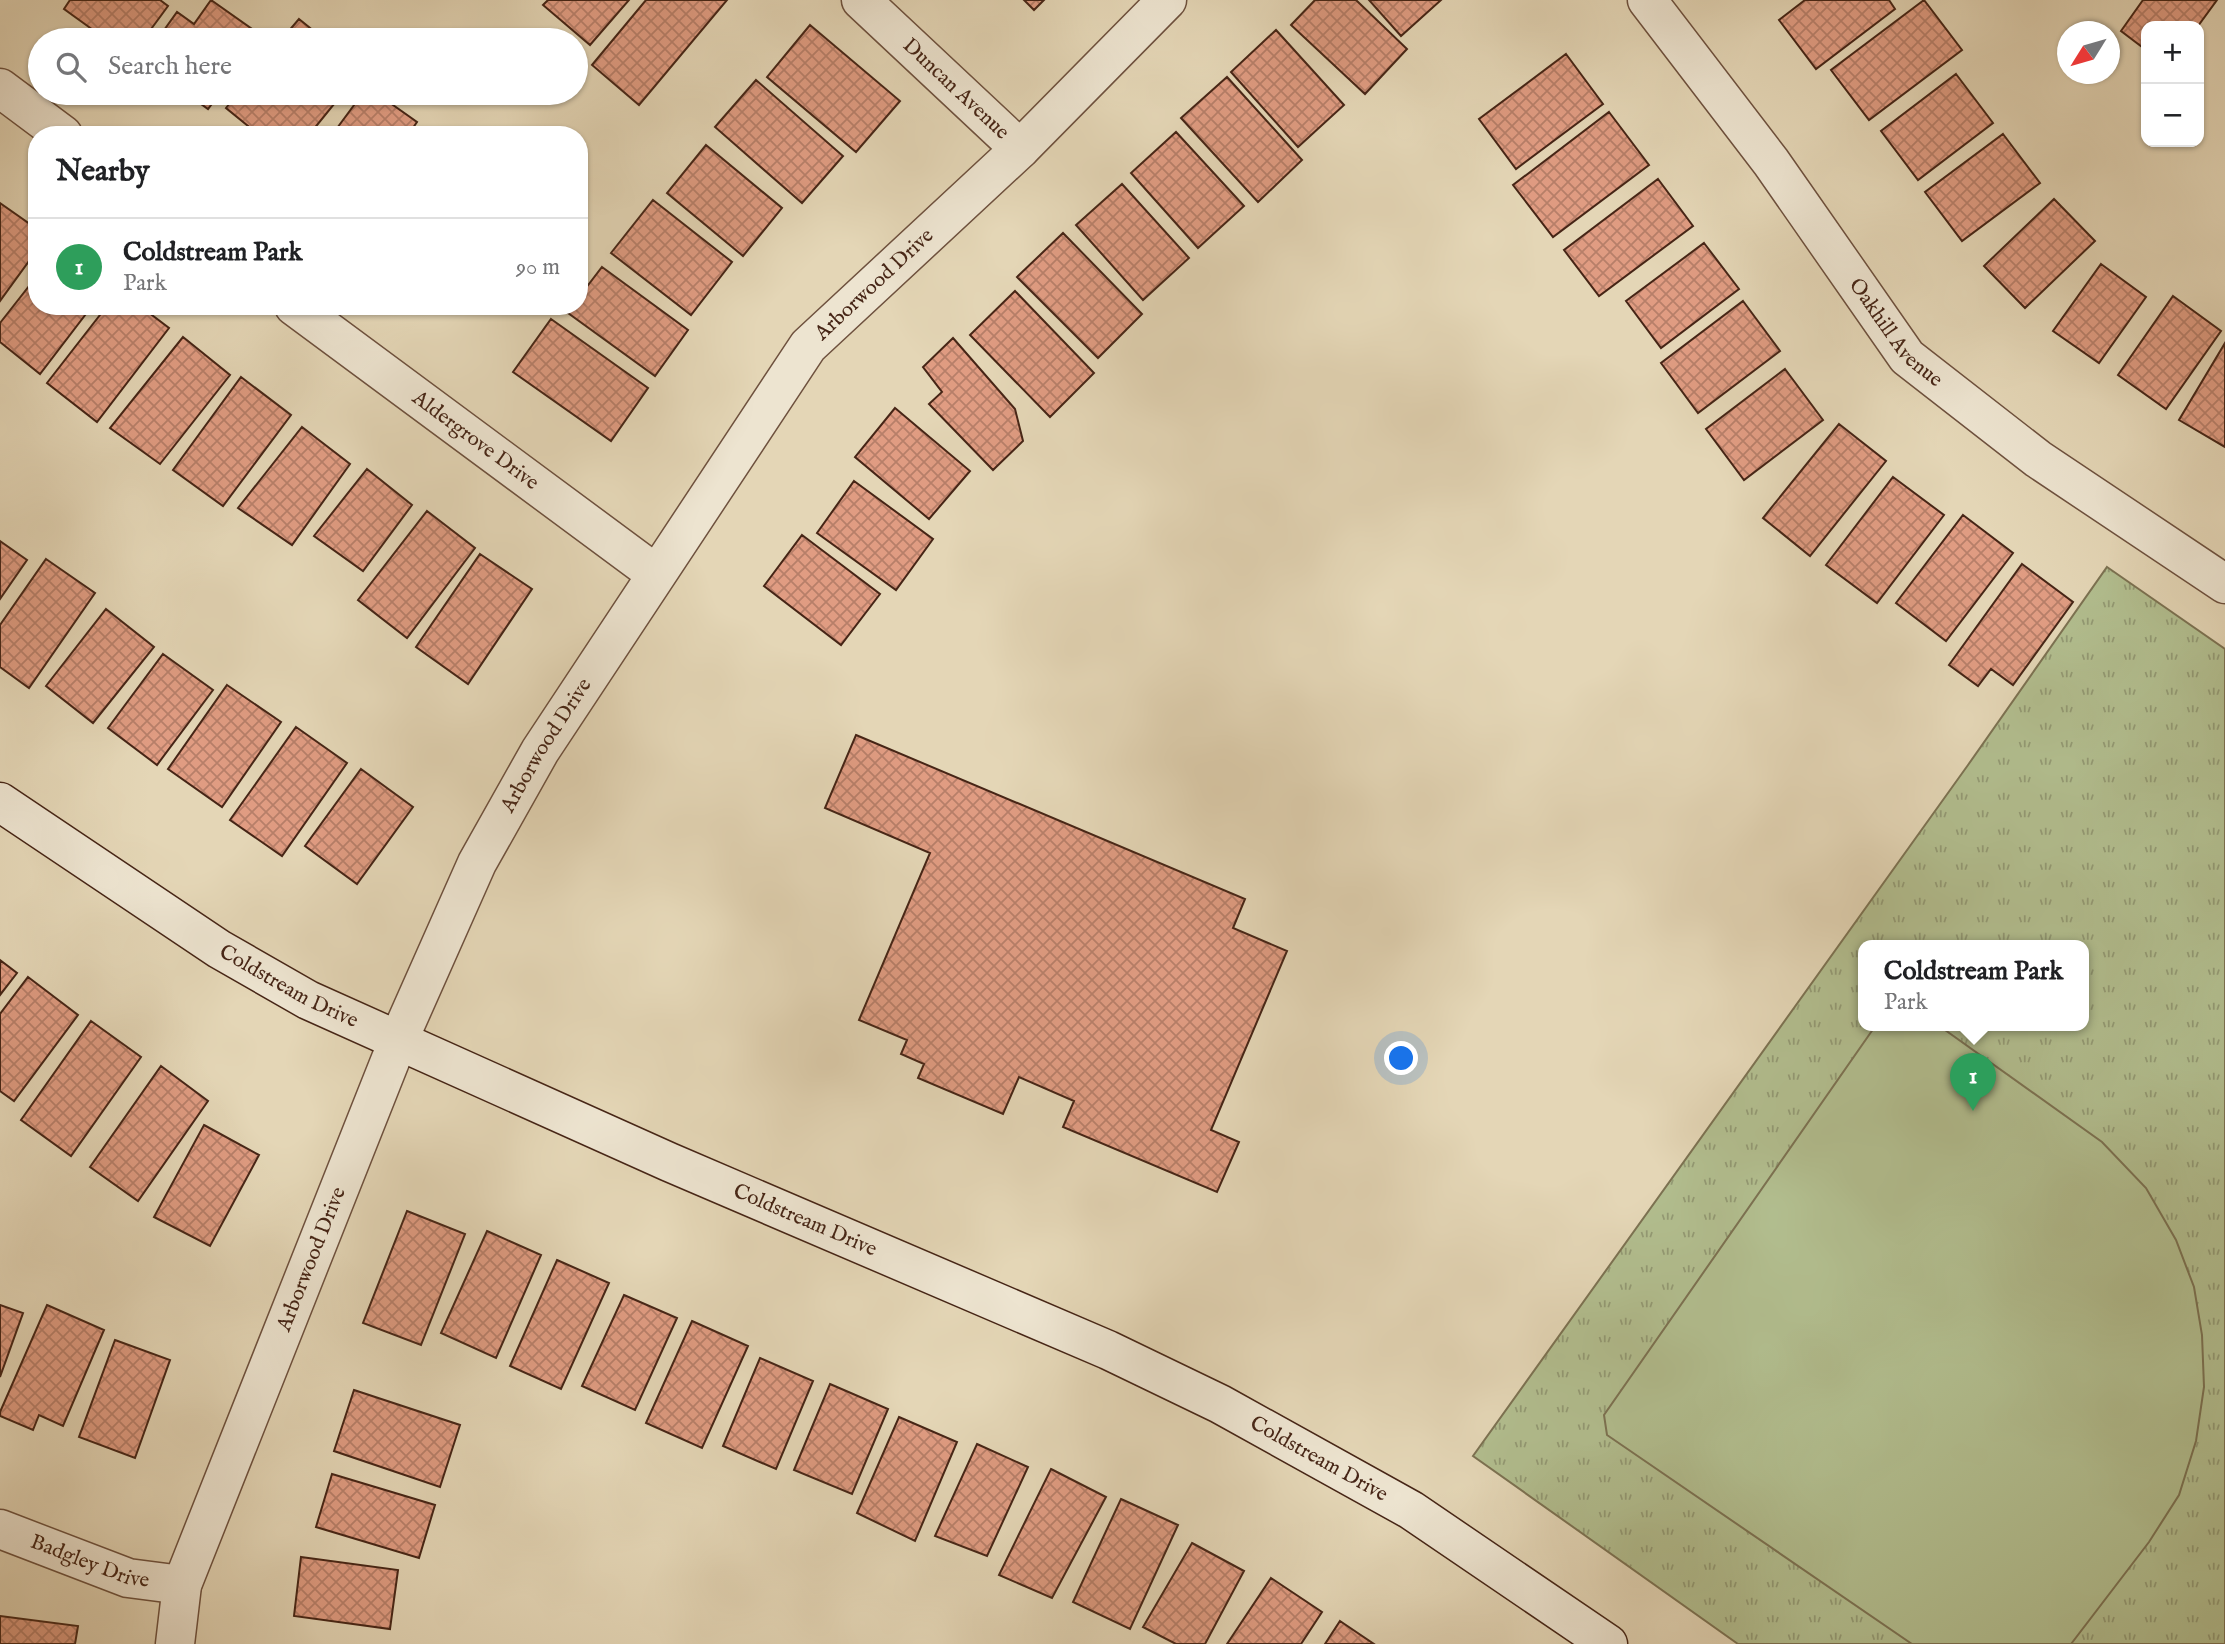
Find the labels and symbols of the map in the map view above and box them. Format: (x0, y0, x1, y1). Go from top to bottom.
north arrow (2057, 21, 2120, 84)
street label: Duncan Avenue (897, 32, 1015, 146)
street label: Arborwood Drive (808, 222, 940, 347)
street label: Oakhill Avenue (1843, 273, 1948, 393)
street label: Aldergrove Drive (406, 384, 545, 496)
street label: Arborwood Drive (494, 673, 598, 818)
street label: Coldstream Drive (214, 938, 363, 1034)
your location (1384, 1041, 1418, 1075)
pin: 1 (1950, 1053, 1996, 1111)
street label: Coldstream Drive (729, 1178, 881, 1263)
street label: Arborwood Drive (270, 1183, 352, 1336)
street label: Coldstream Drive (1245, 1410, 1393, 1508)
street label: Badgley Drive (27, 1528, 151, 1594)

